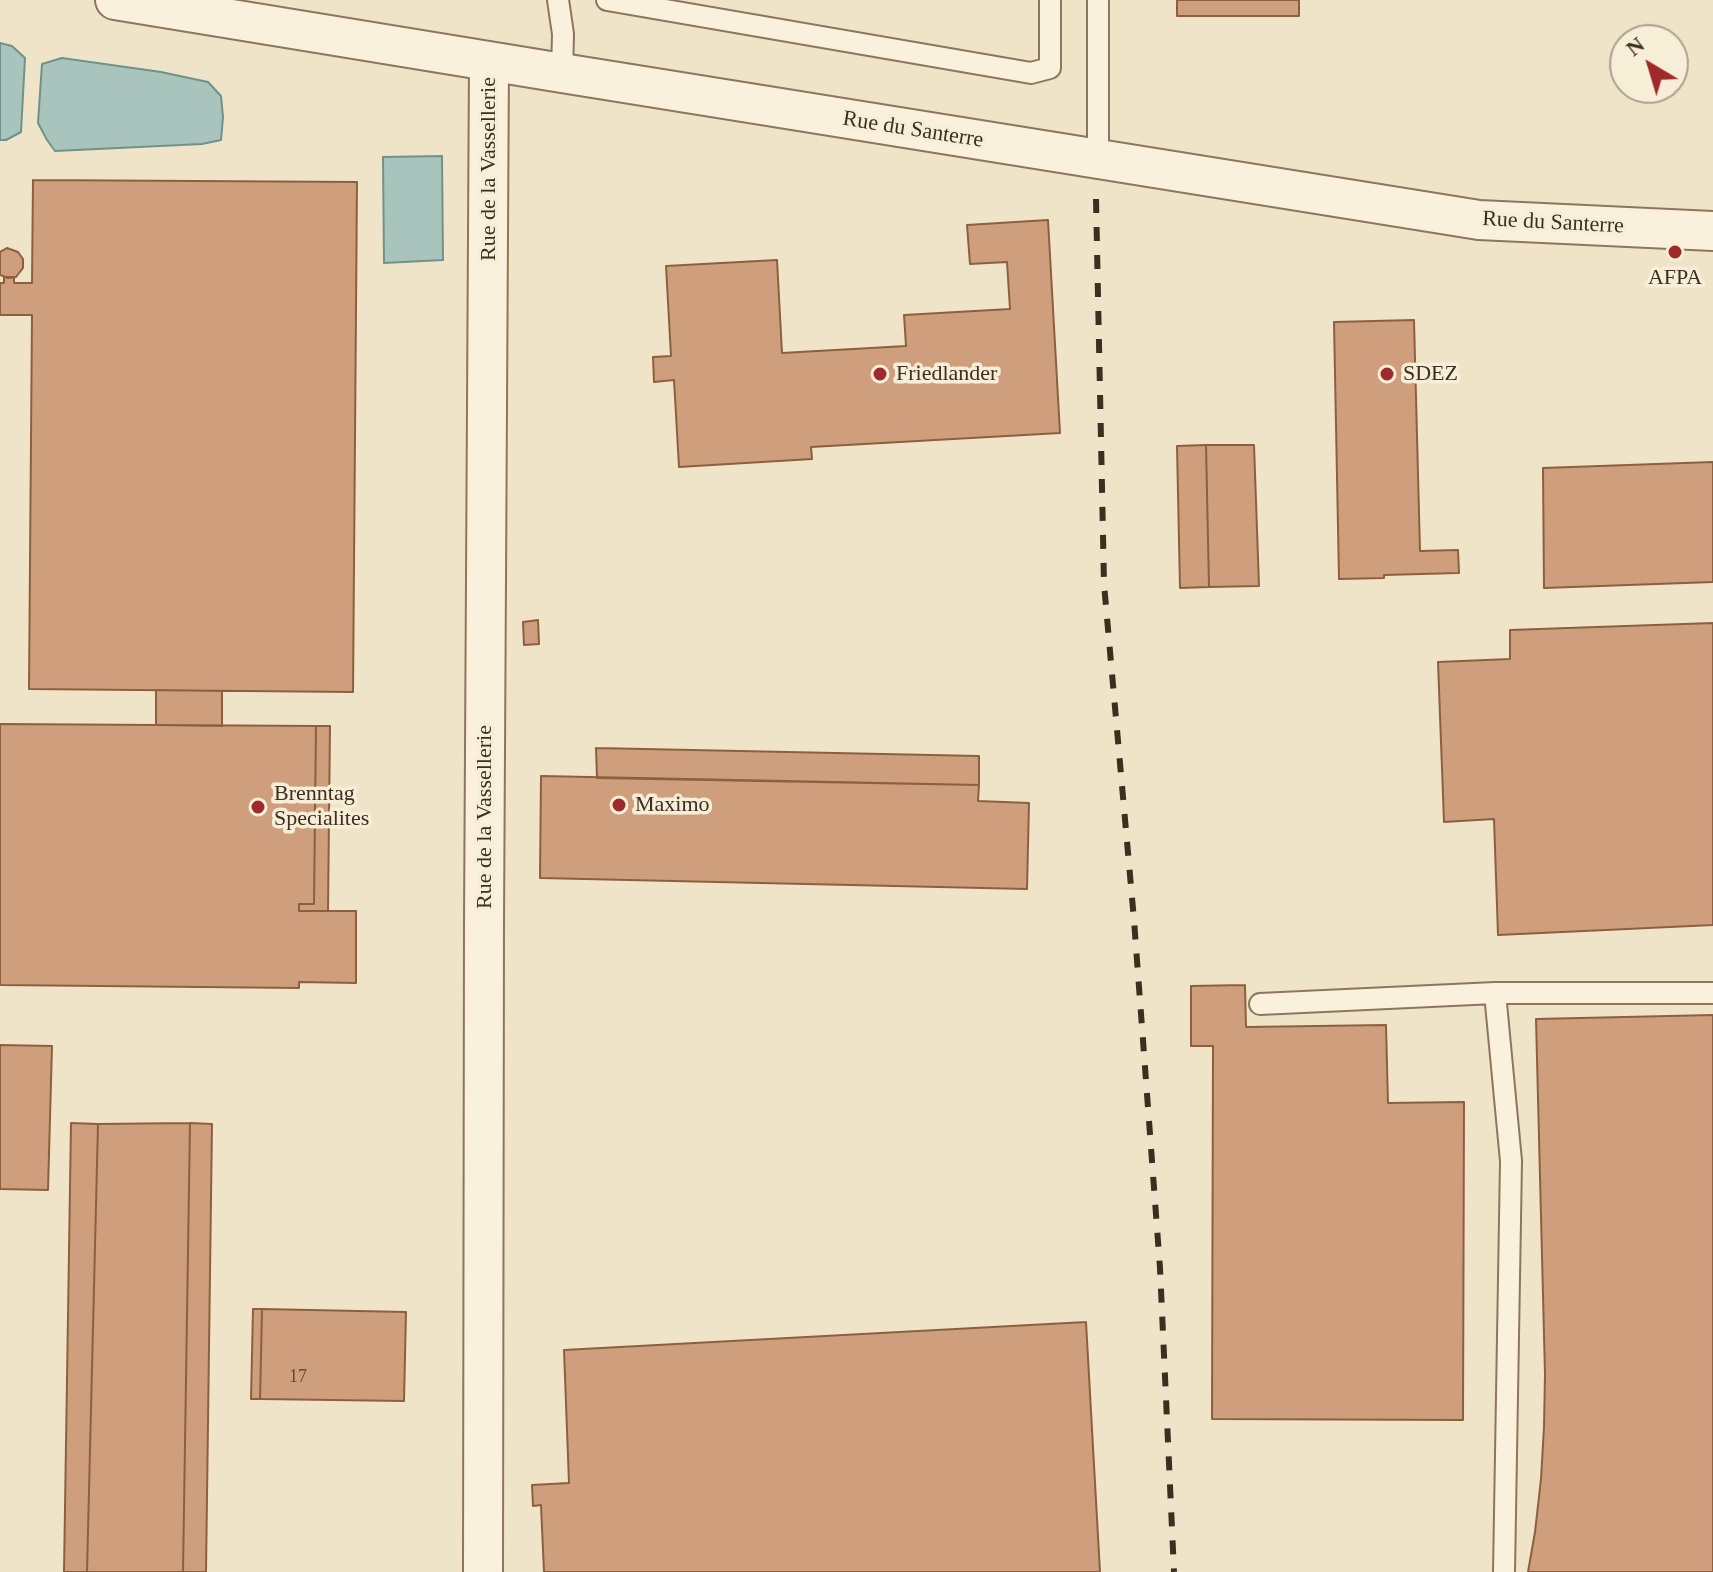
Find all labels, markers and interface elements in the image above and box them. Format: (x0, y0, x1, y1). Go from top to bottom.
north arrow (1609, 24, 1689, 104)
text: N (1621, 32, 1649, 61)
street label: Rue de la Vassellerie (476, 77, 502, 261)
street label: Rue du Santerre (841, 106, 985, 154)
street label: Rue du Santerre (1482, 206, 1624, 240)
marker: AFPA (1666, 243, 1684, 261)
place label: AFPA (1648, 265, 1702, 291)
place label: Friedlander (896, 361, 997, 387)
place label: SDEZ (1403, 361, 1458, 387)
marker: Friedlander (871, 365, 889, 383)
marker: SDEZ (1378, 365, 1396, 383)
street label: Rue de la Vassellerie (472, 725, 498, 909)
place label: Brenntag Specialites (274, 781, 369, 832)
place label: Maximo (635, 792, 710, 818)
marker: Maximo (610, 796, 628, 814)
marker: Brenntag Specialites (249, 798, 267, 816)
house number: 17 (289, 1366, 307, 1388)

